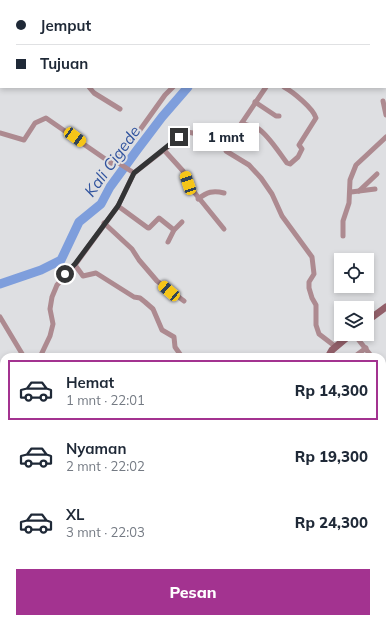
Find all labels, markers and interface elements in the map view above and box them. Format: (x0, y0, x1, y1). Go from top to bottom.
text: Jemput (40, 16, 91, 35)
text: Tujuan (40, 54, 88, 73)
water label: Kali Cigede (80, 121, 145, 200)
callout: 1 mnt (193, 123, 259, 151)
car (62, 125, 88, 149)
route end (170, 128, 188, 146)
text: 1 mnt (208, 129, 244, 145)
car (178, 170, 198, 196)
map controls (334, 253, 374, 341)
button: locate (334, 253, 374, 293)
route start (56, 265, 74, 283)
car (156, 279, 182, 303)
button: layers (334, 301, 374, 341)
icon: car (18, 372, 54, 408)
text: Hemat (66, 373, 114, 392)
text: Rp 14,300 (295, 381, 368, 400)
text: 1 mnt · 22:01 (66, 392, 145, 408)
icon: car (18, 438, 54, 474)
text: Nyaman (66, 439, 126, 458)
text: Rp 19,300 (295, 447, 368, 466)
text: 2 mnt · 22:02 (66, 458, 145, 474)
icon: car (18, 504, 54, 540)
text: XL (66, 505, 84, 524)
text: Rp 24,300 (295, 513, 368, 532)
text: 3 mnt · 22:03 (66, 524, 145, 540)
button: Pesan (16, 569, 370, 615)

